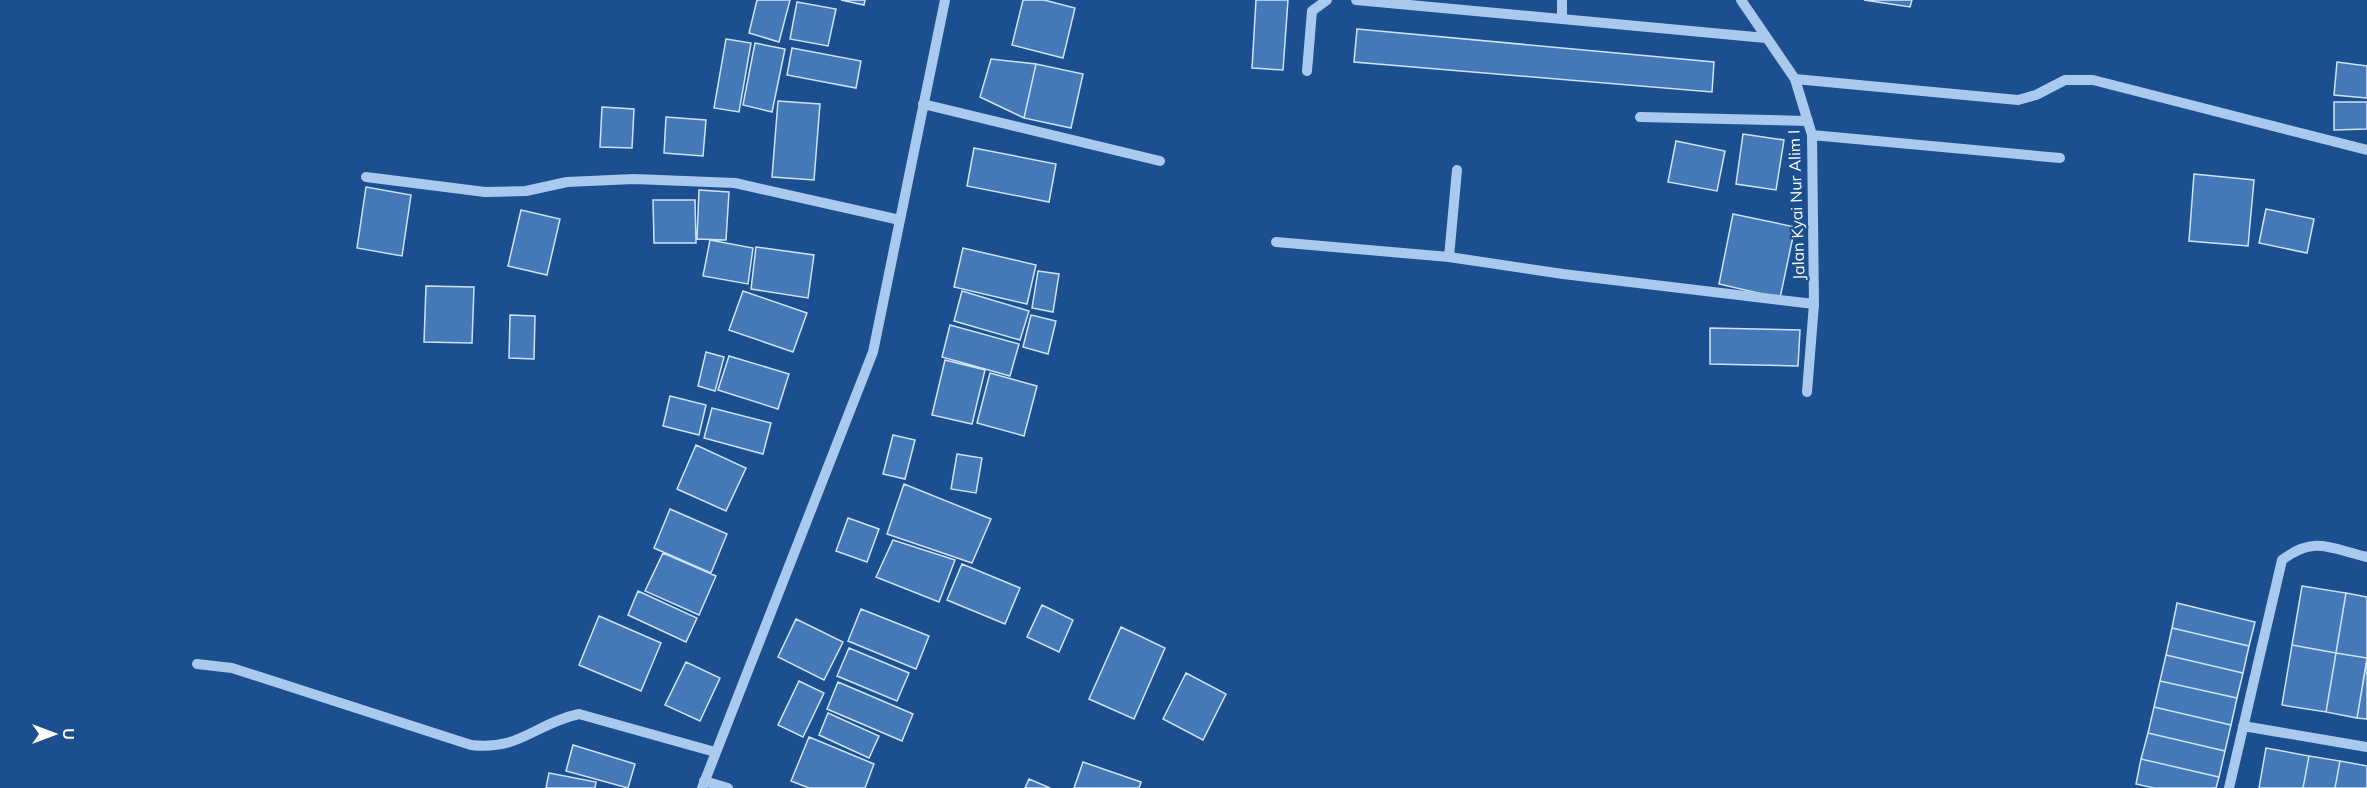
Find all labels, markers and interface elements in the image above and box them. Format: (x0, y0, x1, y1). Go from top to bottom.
street label: Jalan Kyai Nur Alim I (1783, 130, 1809, 280)
north arrow (24, 704, 84, 764)
text: U (59, 728, 79, 740)

